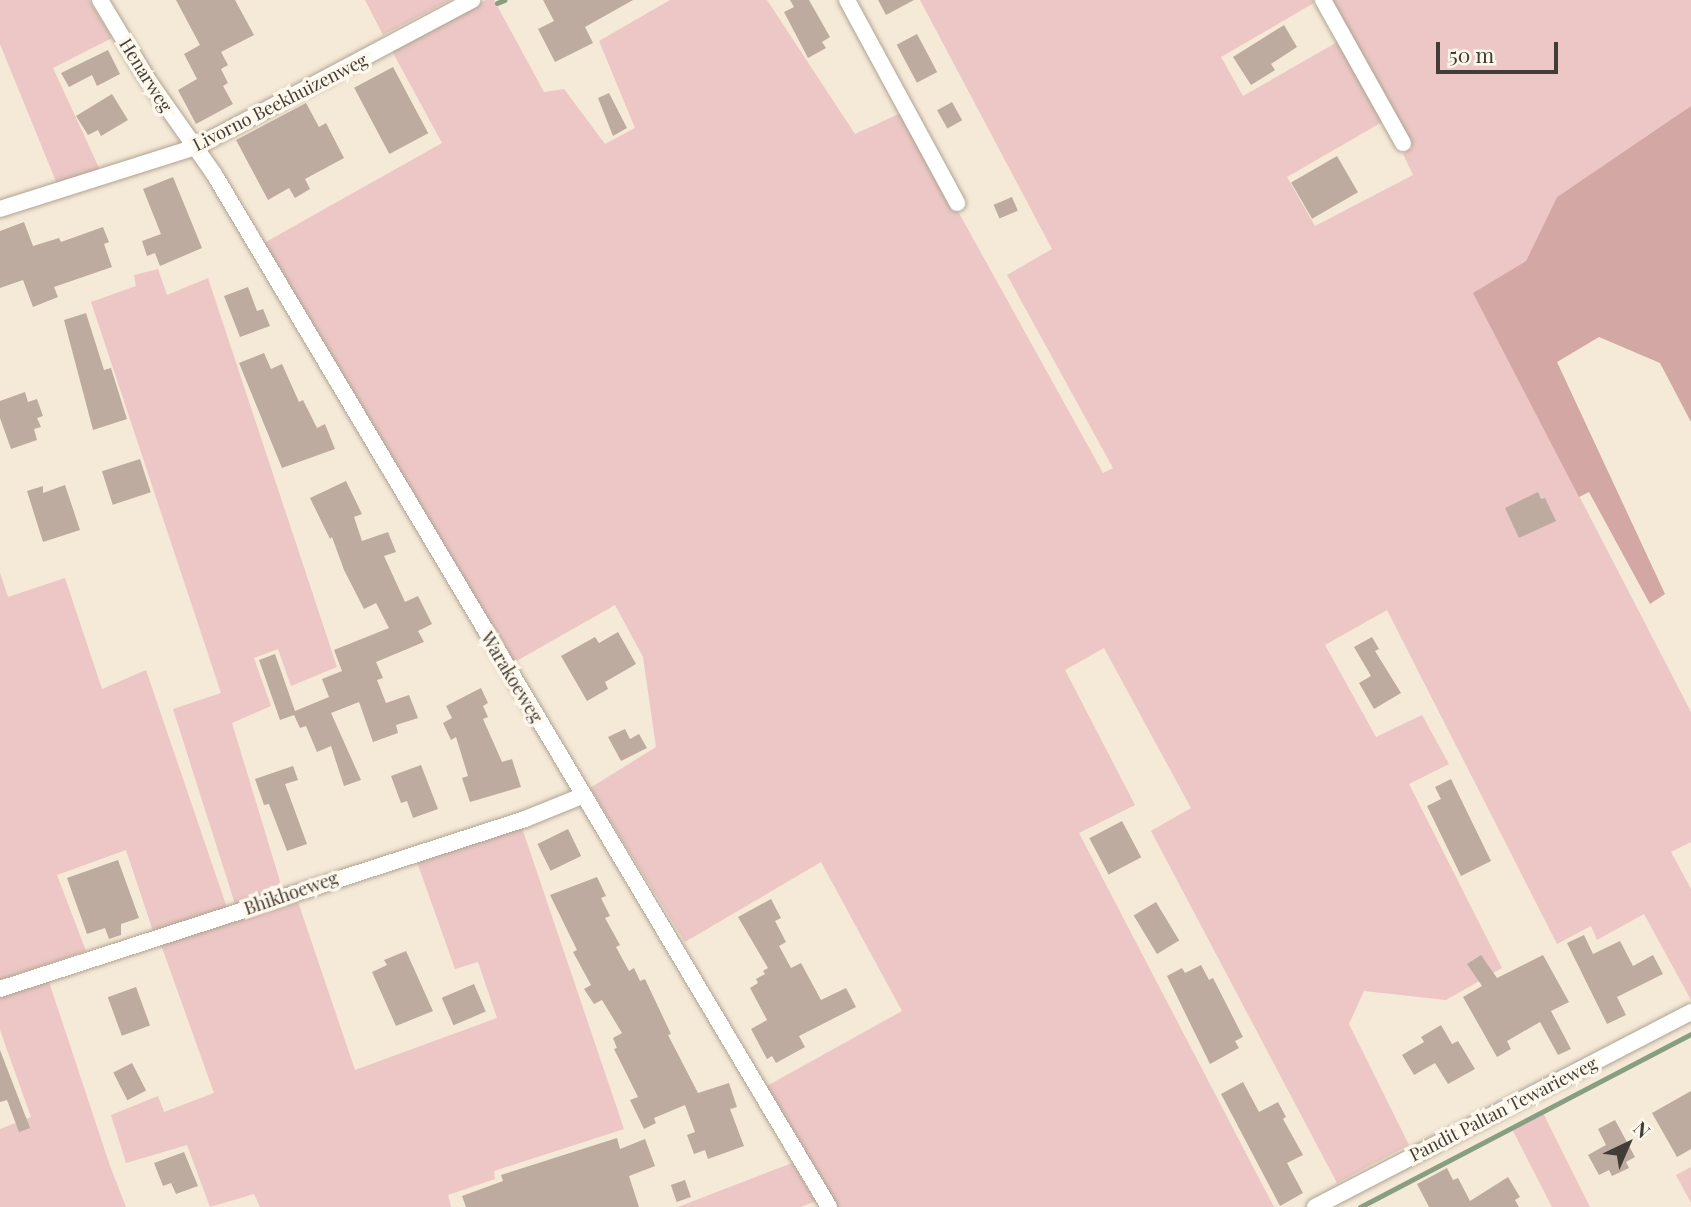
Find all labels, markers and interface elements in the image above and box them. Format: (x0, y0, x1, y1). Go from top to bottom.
scale bar (1439, 28, 1562, 72)
street label: Henarweg (115, 34, 177, 116)
text: 50 m (1449, 40, 1494, 68)
street label: Livorno Beekhuizenweg (189, 49, 371, 155)
street label: Warakoeweg (476, 628, 548, 726)
street label: Bhikhoeweg (241, 867, 341, 919)
street label: Pandit Paltan Tewarieweg (1405, 1052, 1601, 1166)
north arrow (1593, 1109, 1663, 1179)
text: N (1629, 1115, 1657, 1143)

